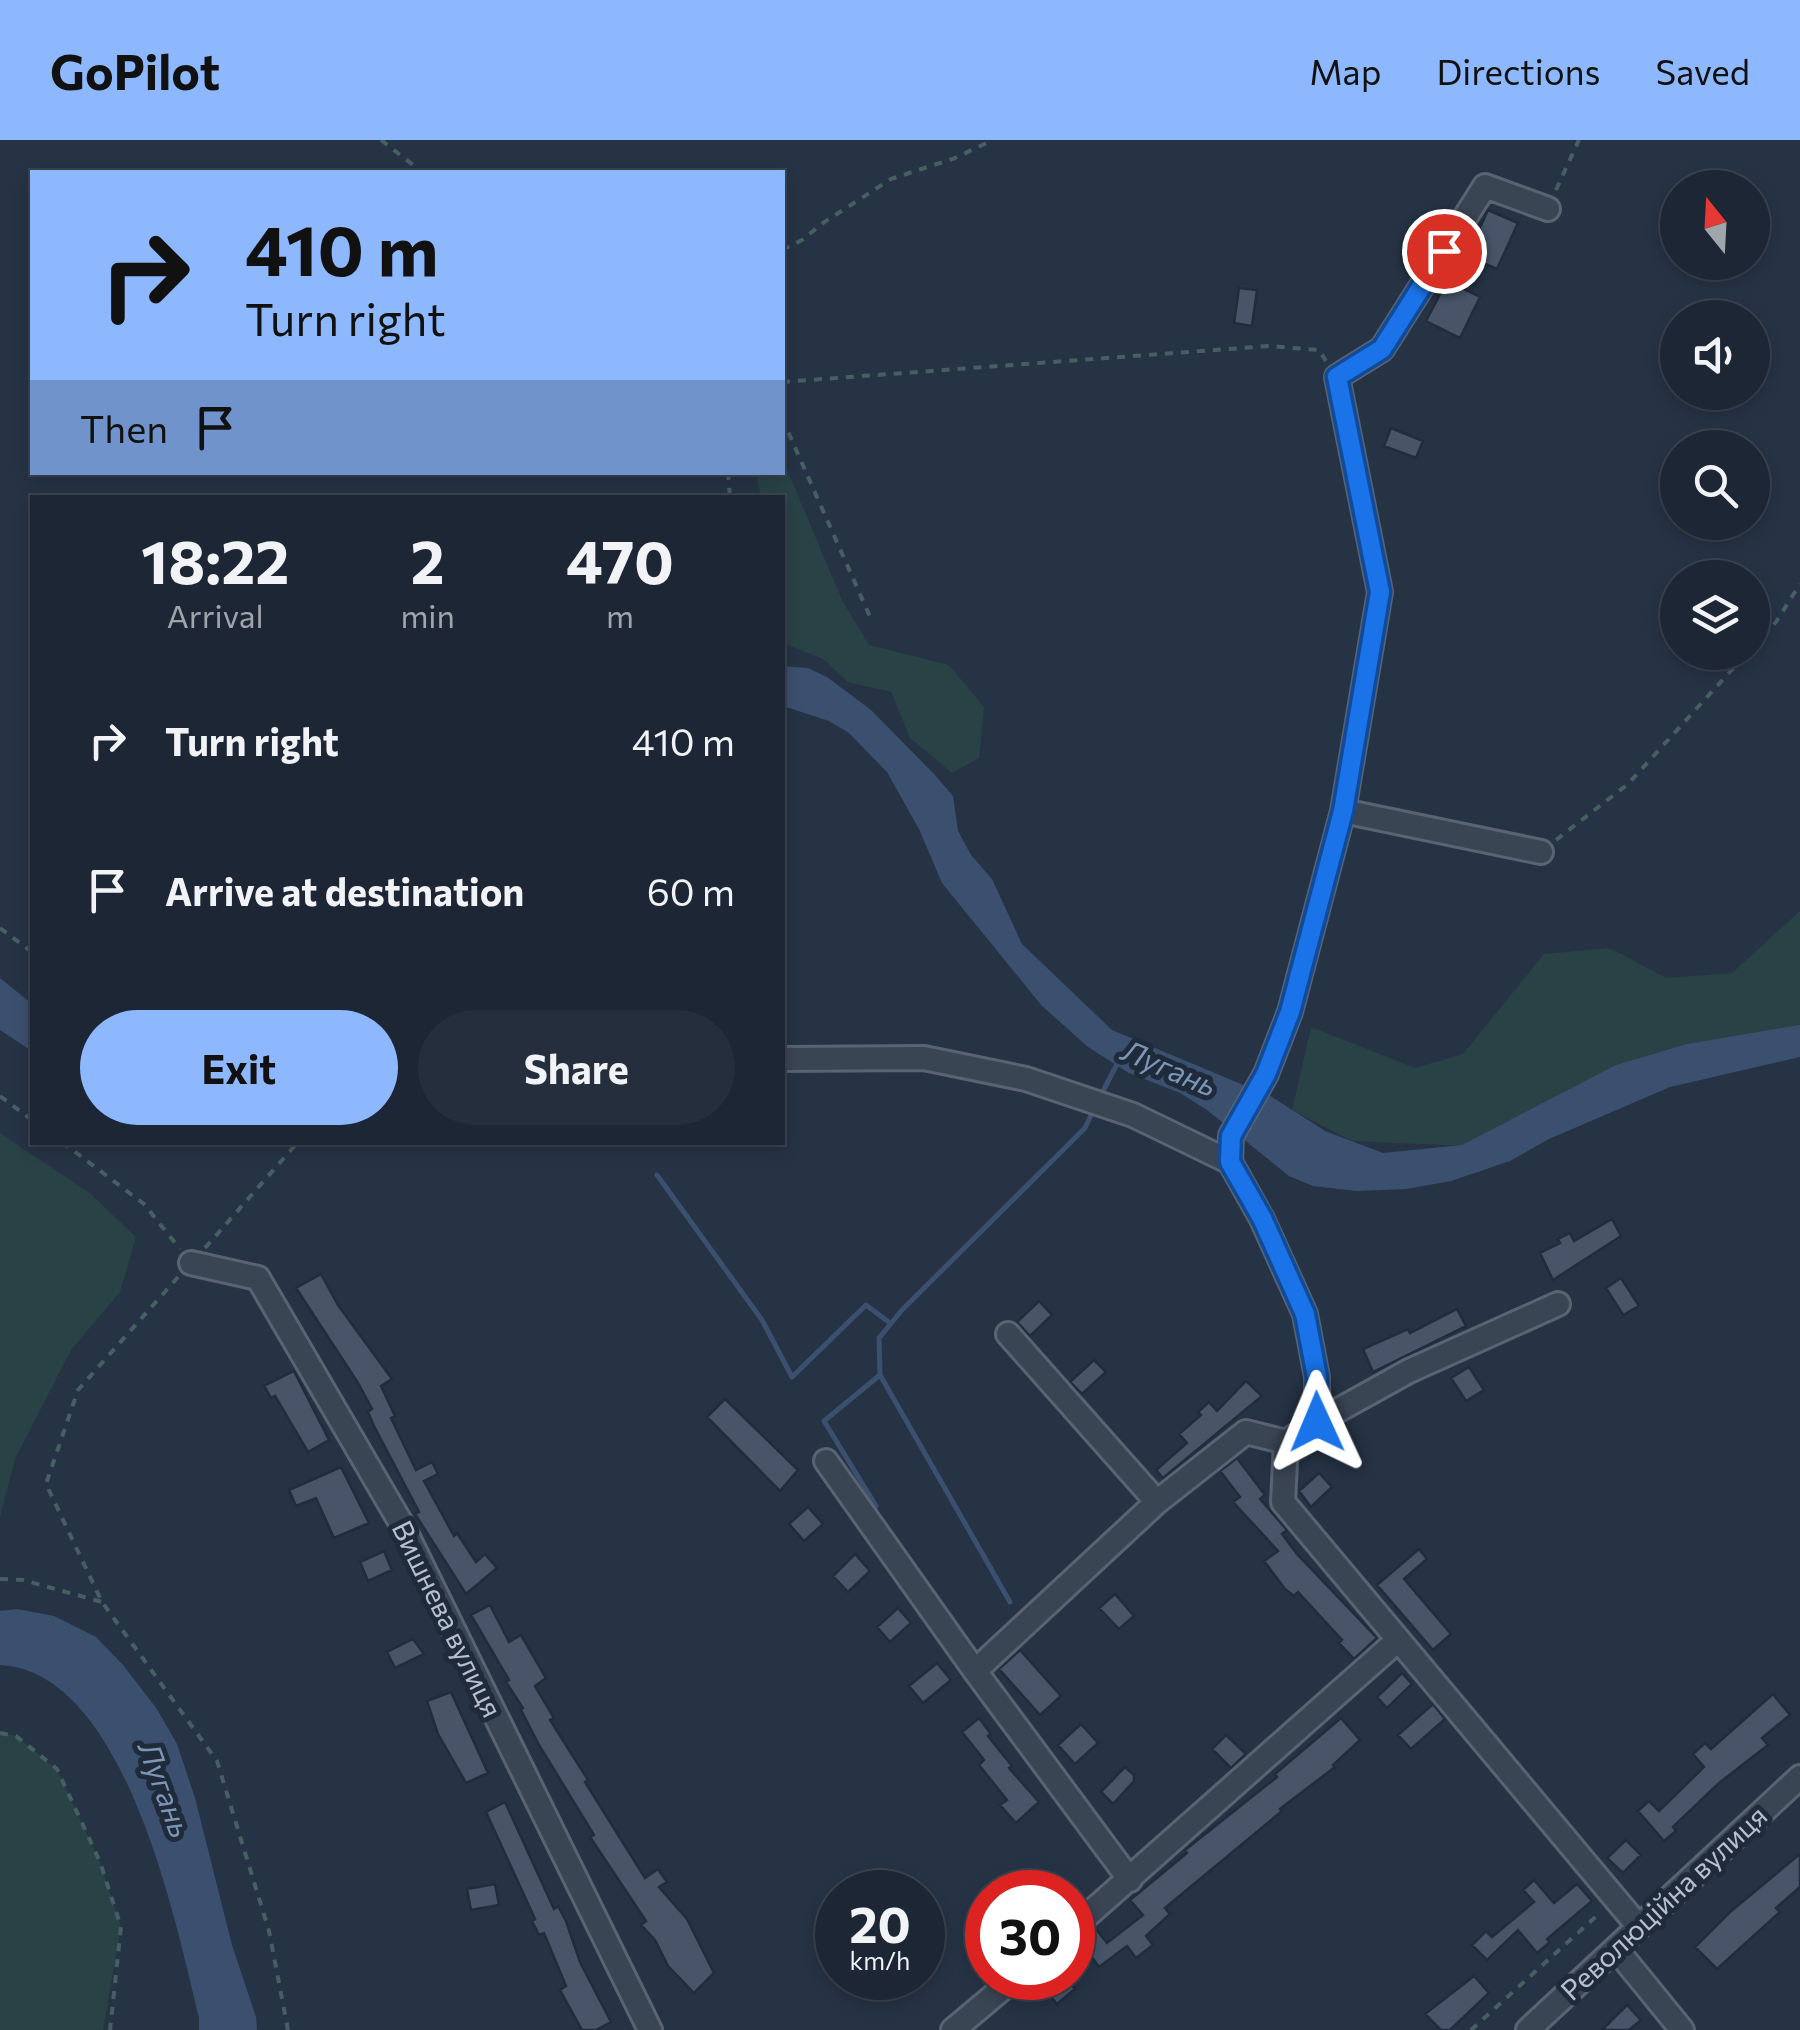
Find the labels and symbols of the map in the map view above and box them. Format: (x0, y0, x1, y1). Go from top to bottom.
north arrow (1660, 170, 1770, 280)
pin (1402, 209, 1487, 294)
water label: Лугань (1115, 1029, 1223, 1103)
position arrow (1265, 1370, 1369, 1474)
street label: Вишнева вулиця (386, 1515, 510, 1722)
water label: Лугань (131, 1734, 201, 1842)
street label: Революційна вулиця (1553, 1798, 1773, 2007)
speed limit sign: 30 (965, 1870, 1095, 2000)

